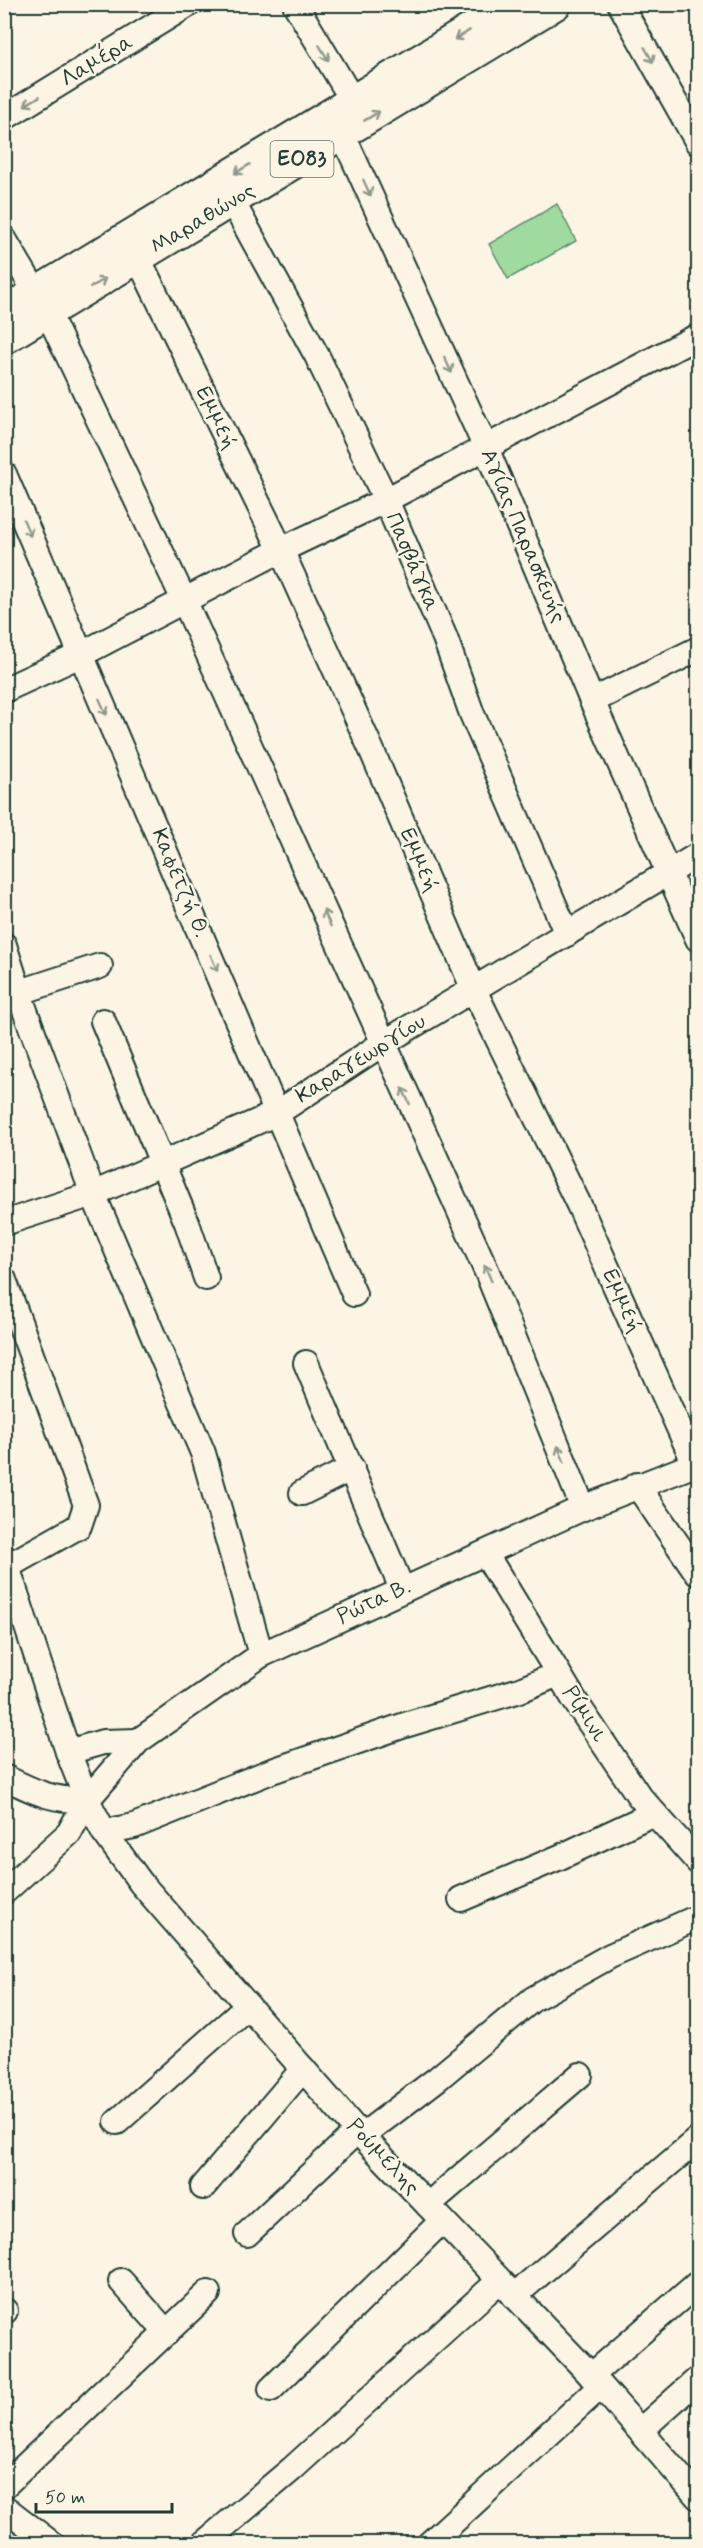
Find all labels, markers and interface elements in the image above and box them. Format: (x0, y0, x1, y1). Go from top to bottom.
street label: Λαμέρα (55, 28, 138, 94)
one-way arrow (454, 29, 471, 41)
one-way arrow (319, 44, 331, 61)
one-way arrow (643, 46, 655, 63)
one-way arrow (24, 95, 41, 107)
one-way arrow (363, 110, 380, 122)
road number: ΕΟ83 (270, 141, 334, 177)
one-way arrow (234, 163, 251, 175)
street label: Μαραθώνος (146, 177, 260, 261)
one-way arrow (361, 178, 373, 196)
one-way arrow (89, 276, 106, 288)
one-way arrow (443, 356, 454, 374)
street label: Εμμεή (189, 382, 243, 454)
street label: Αγίας Παρασκευής (474, 445, 572, 627)
street label: Πασβάγκα (379, 508, 445, 616)
one-way arrow (22, 518, 33, 536)
one-way arrow (98, 697, 109, 716)
street label: Καφετζή Θ. (145, 824, 215, 942)
street label: Εμμεή (393, 824, 445, 896)
one-way arrow (320, 909, 332, 927)
one-way arrow (209, 954, 220, 972)
street label: Καραγεωργίου (291, 1008, 431, 1110)
one-way arrow (400, 1087, 412, 1105)
one-way arrow (481, 1264, 492, 1282)
street label: Εμμεή (596, 1265, 648, 1337)
one-way arrow (555, 1445, 566, 1463)
street label: Ρώτα Β. (333, 1573, 415, 1631)
street label: Ρίμινι (556, 1681, 613, 1748)
street label: Ρούμελης (340, 2113, 426, 2201)
scale bar (36, 2476, 172, 2514)
text: 50 m (45, 2486, 85, 2510)

